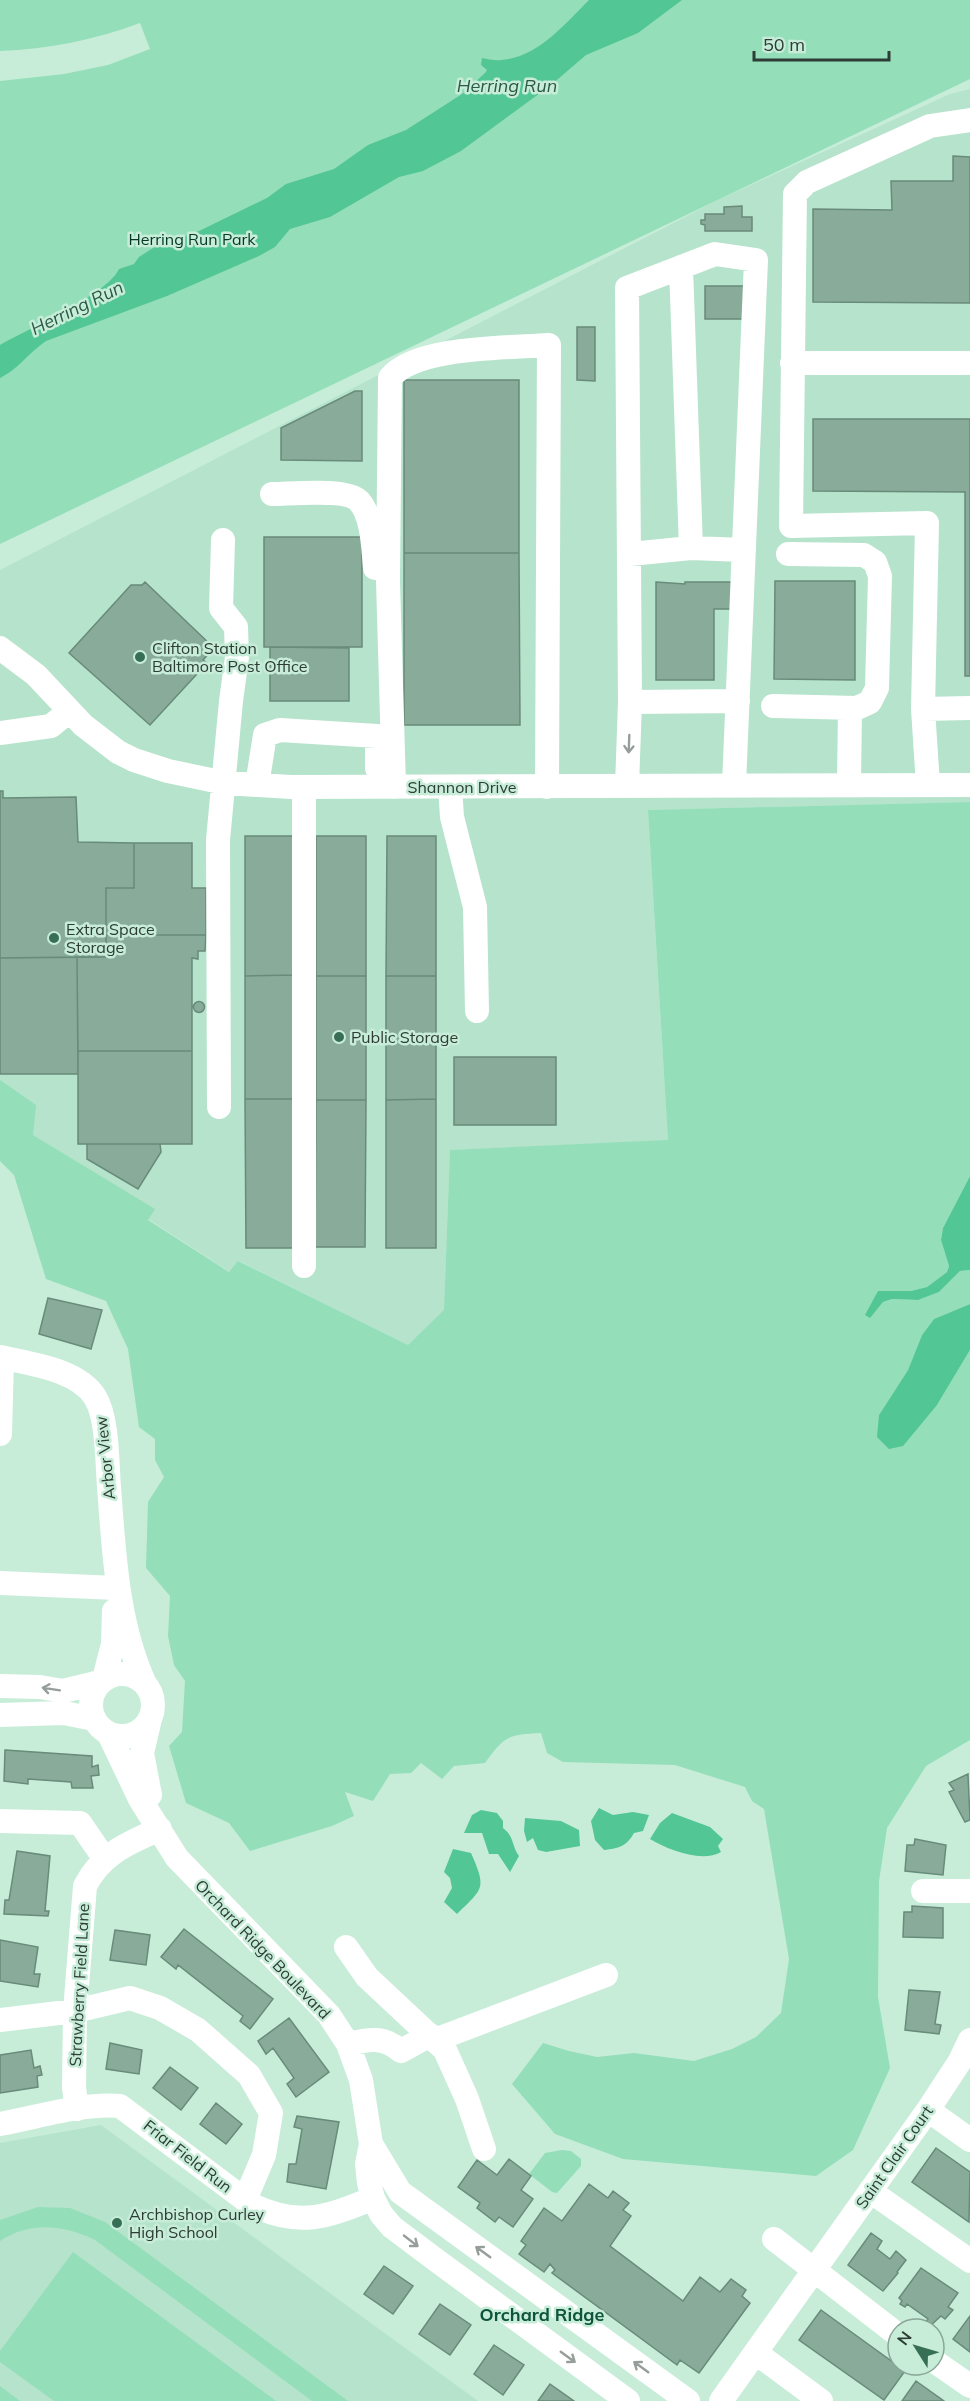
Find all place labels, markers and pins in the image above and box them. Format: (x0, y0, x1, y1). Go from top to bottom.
place label: Clifton Station Baltimore Post Office (152, 638, 307, 676)
marker: Clifton Station Baltimore Post Office (133, 650, 147, 664)
place label: Extra Space Storage (66, 919, 155, 957)
marker: Extra Space Storage (47, 931, 61, 945)
place label: Public Storage (351, 1027, 458, 1047)
marker: Public Storage (332, 1030, 346, 1044)
place label: Archbishop Curley High School (129, 2204, 265, 2242)
marker: Archbishop Curley High School (110, 2216, 124, 2230)

